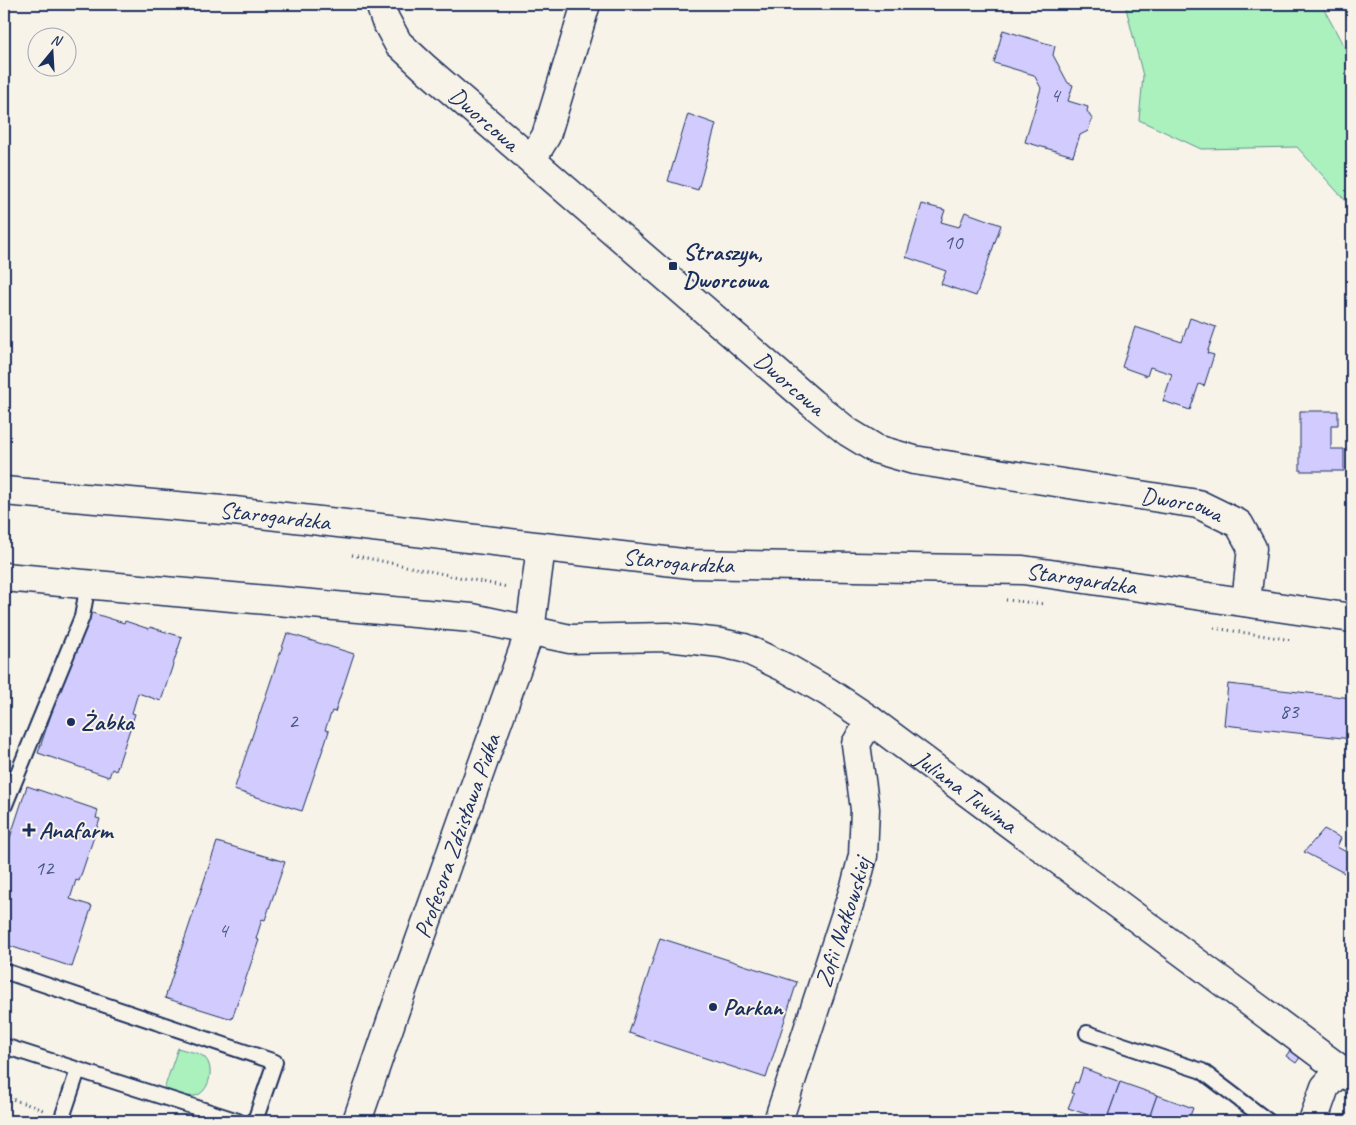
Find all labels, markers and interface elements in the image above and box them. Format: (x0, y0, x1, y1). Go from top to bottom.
north arrow (28, 28, 78, 78)
text: N (49, 31, 65, 50)
street label: Dworcowa (443, 80, 527, 159)
house number: 4 (1050, 82, 1062, 108)
house number: 10 (944, 229, 964, 255)
place label: Straszyn, Dworcowa (683, 237, 770, 295)
marker: Straszyn, Dworcowa (667, 260, 679, 272)
street label: Dworcowa (748, 345, 832, 424)
street label: Dworcowa (1139, 480, 1230, 530)
street label: Starogardzka (218, 495, 333, 537)
street label: Starogardzka (621, 541, 735, 580)
street label: Starogardzka (1024, 556, 1140, 602)
house number: 83 (1280, 698, 1300, 724)
place label: Żabka (81, 707, 136, 737)
house number: 2 (288, 708, 299, 734)
marker: Żabka (65, 716, 77, 728)
street label: Profesora Zdzisława Pidka (407, 728, 508, 942)
street label: Juliana Tuwima (908, 743, 1025, 840)
place label: Anafarm (39, 815, 114, 845)
marker: Anafarm (23, 824, 35, 836)
street label: Zofii Nałkowskiej (808, 851, 878, 991)
house number: 12 (35, 855, 55, 881)
house number: 4 (218, 917, 230, 943)
place label: Parkan (723, 992, 784, 1022)
marker: Parkan (707, 1001, 719, 1013)

